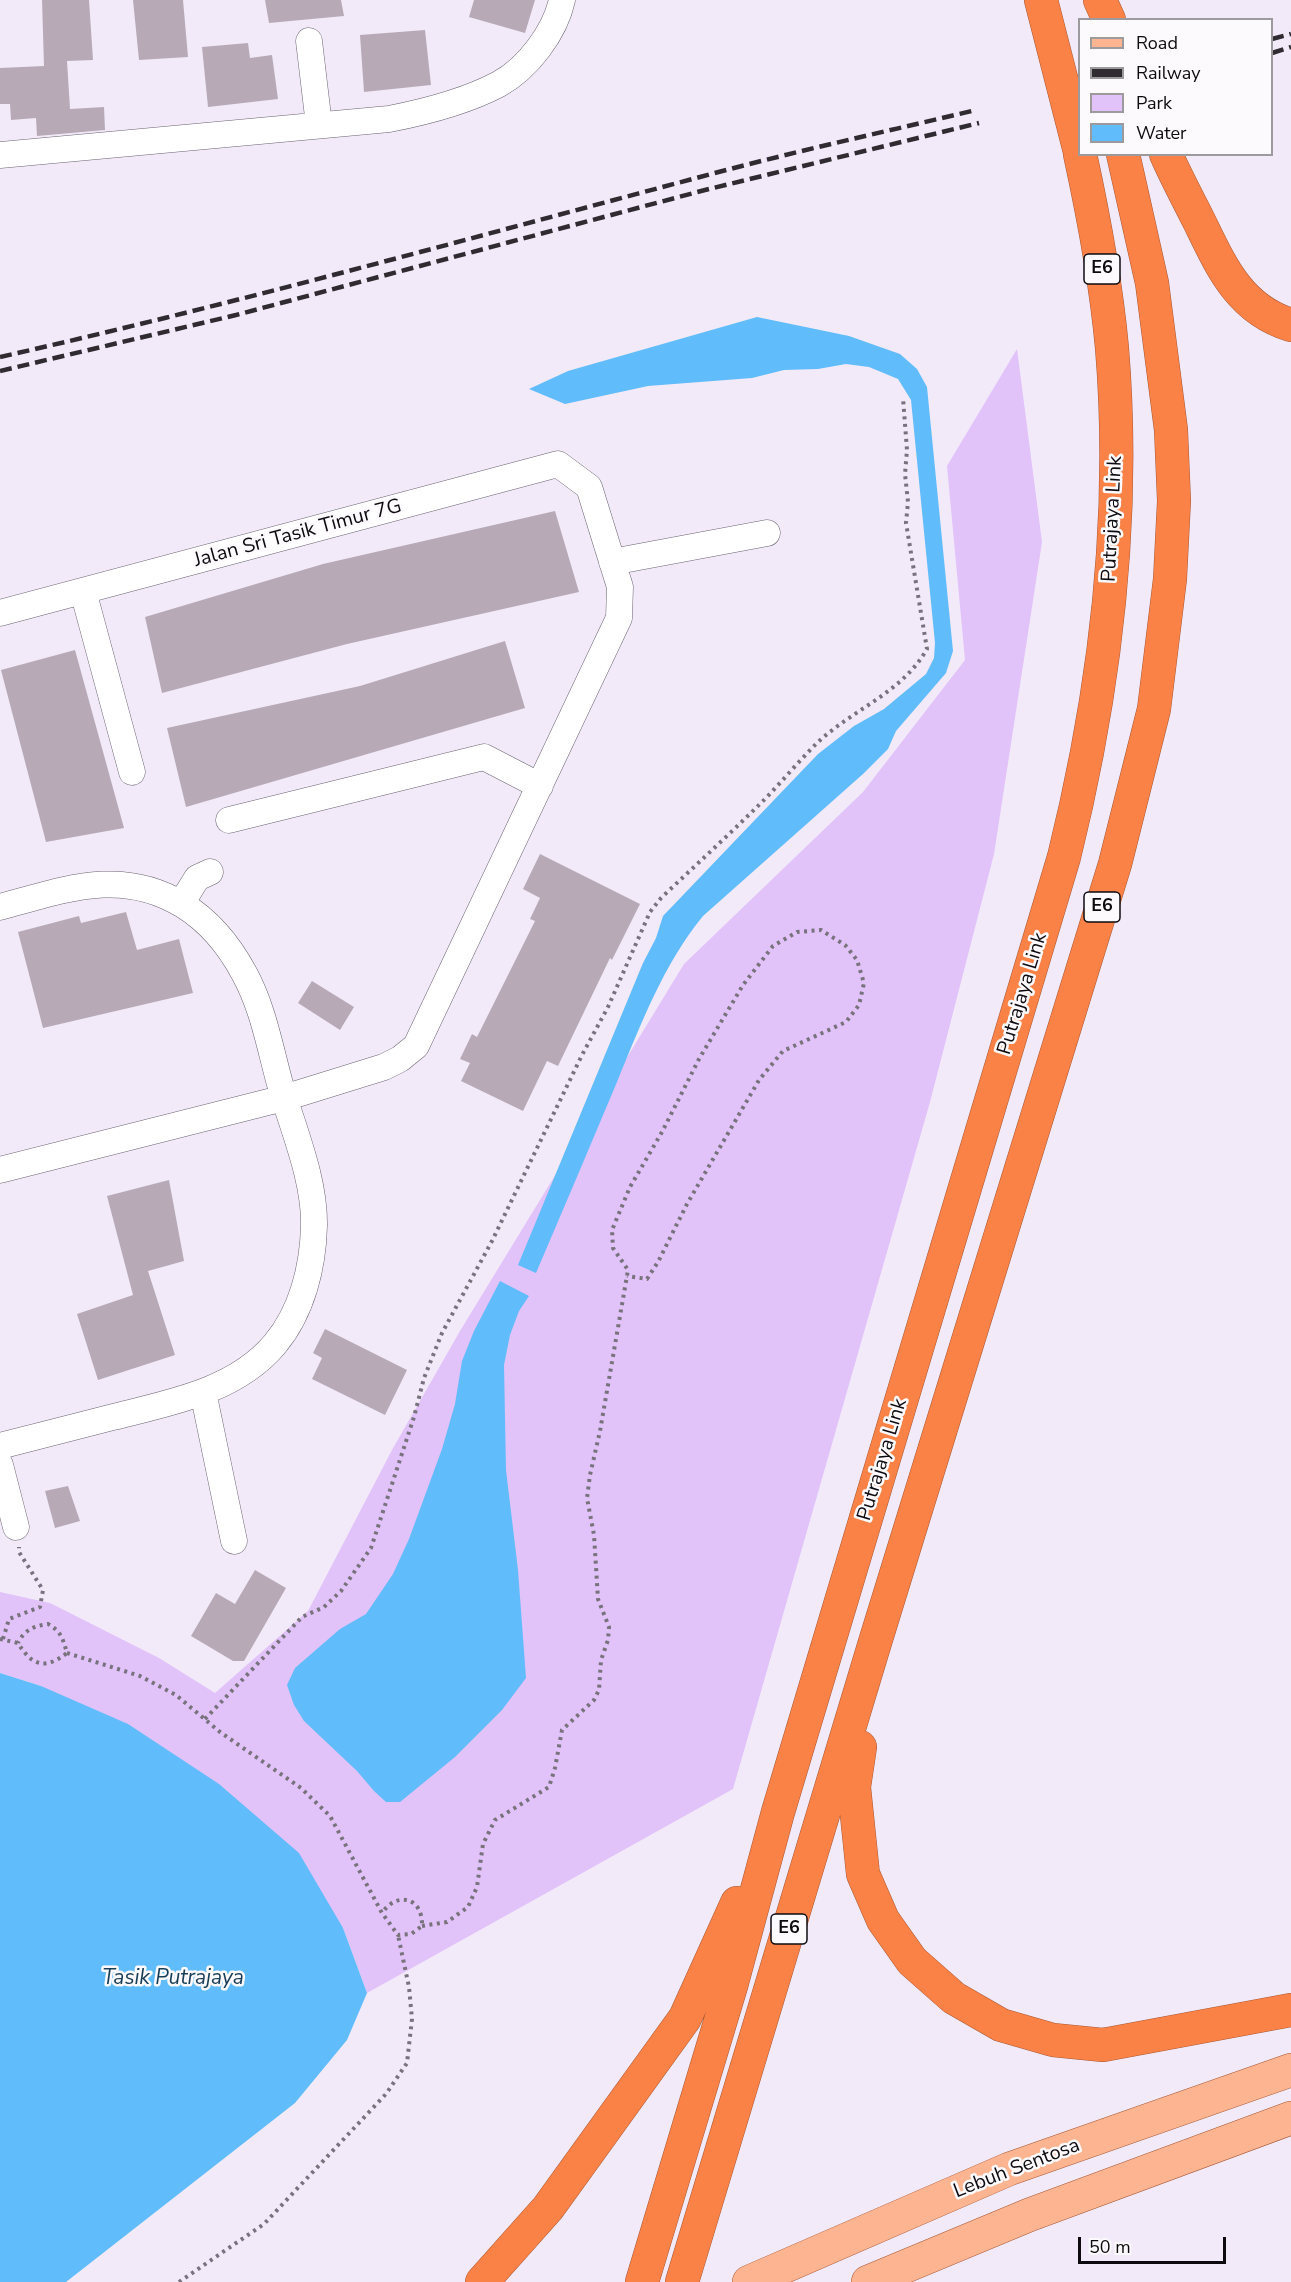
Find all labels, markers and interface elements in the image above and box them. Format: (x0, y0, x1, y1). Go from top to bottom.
legend (1078, 18, 1273, 156)
text: Road (1136, 31, 1178, 55)
text: Railway (1136, 61, 1201, 85)
text: Park (1136, 91, 1172, 115)
text: Water (1136, 121, 1187, 145)
road number: E6 (1084, 254, 1120, 284)
street label: Putrajaya Link (1098, 455, 1128, 583)
street label: Jalan Sri Tasik Timur 7G (192, 495, 404, 573)
road number: E6 (1084, 892, 1120, 922)
street label: Putrajaya Link (993, 930, 1053, 1058)
street label: Putrajaya Link (853, 1396, 913, 1524)
road number: E6 (771, 1914, 807, 1944)
water label: Tasik Putrajaya (102, 1966, 244, 1992)
street label: Lebuh Sentosa (950, 2134, 1084, 2204)
scale bar (1081, 2225, 1230, 2263)
text: 50 m (1089, 2235, 1131, 2259)

